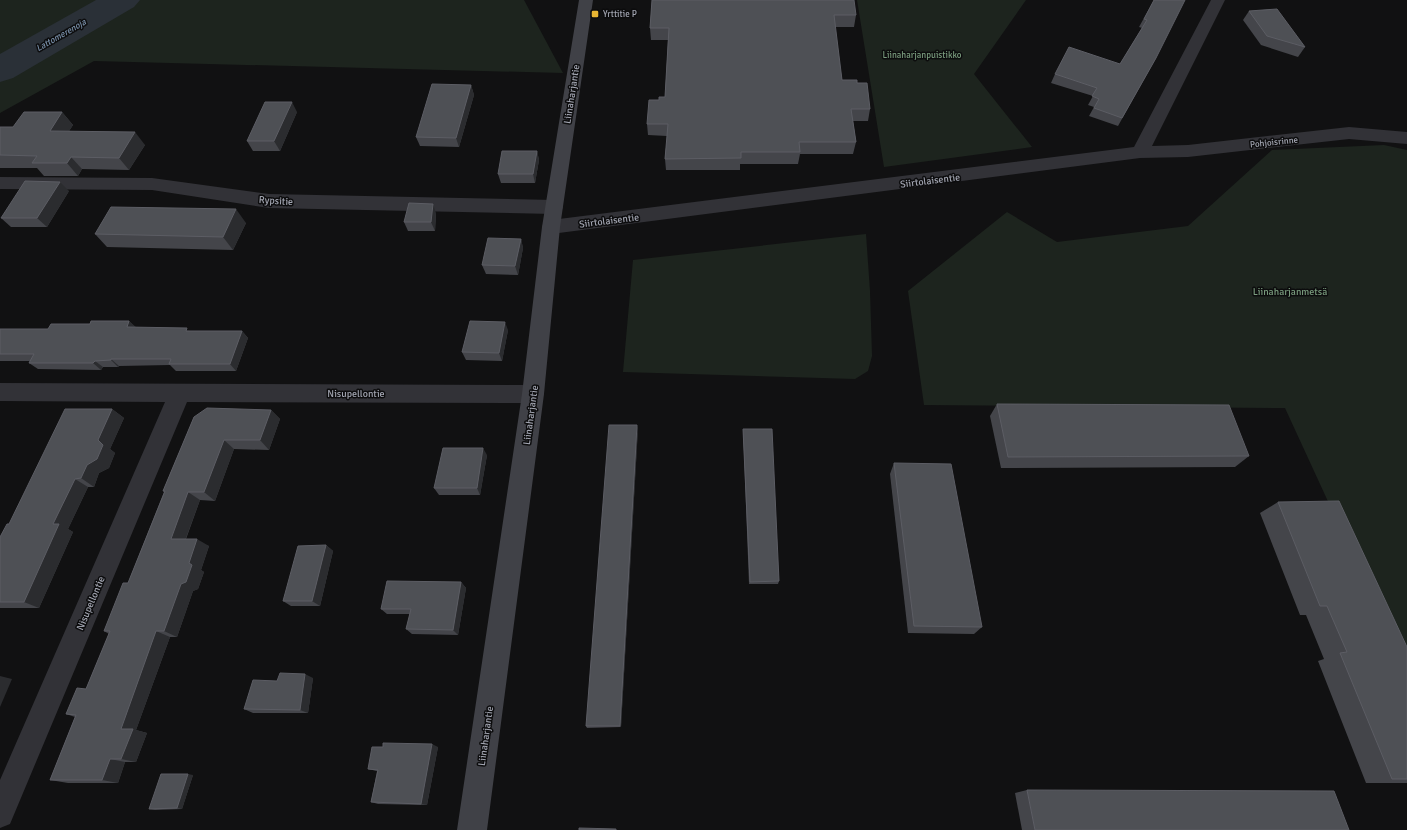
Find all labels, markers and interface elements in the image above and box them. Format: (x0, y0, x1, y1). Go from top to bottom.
marker: Yrttitie P (590, 9, 600, 19)
place label: Yrttitie P (603, 9, 637, 20)
water label: Lattomerenoja (34, 16, 89, 54)
park label: Liinaharjanpuistikko (882, 50, 962, 61)
street label: Liinaharjantie (561, 64, 583, 125)
street label: Pohjoisrinne (1249, 134, 1299, 150)
street label: Siirtolaisentie (899, 171, 961, 191)
street label: Rypsitie (258, 194, 293, 208)
street label: Siirtolaisentie (578, 211, 640, 231)
park label: Liinaharjanmetsä (1253, 286, 1327, 298)
street label: Liinaharjantie (521, 385, 541, 446)
street label: Nisupellontie (327, 388, 385, 400)
street label: Nisupellontie (74, 575, 108, 632)
street label: Liinaharjantie (476, 706, 496, 767)

